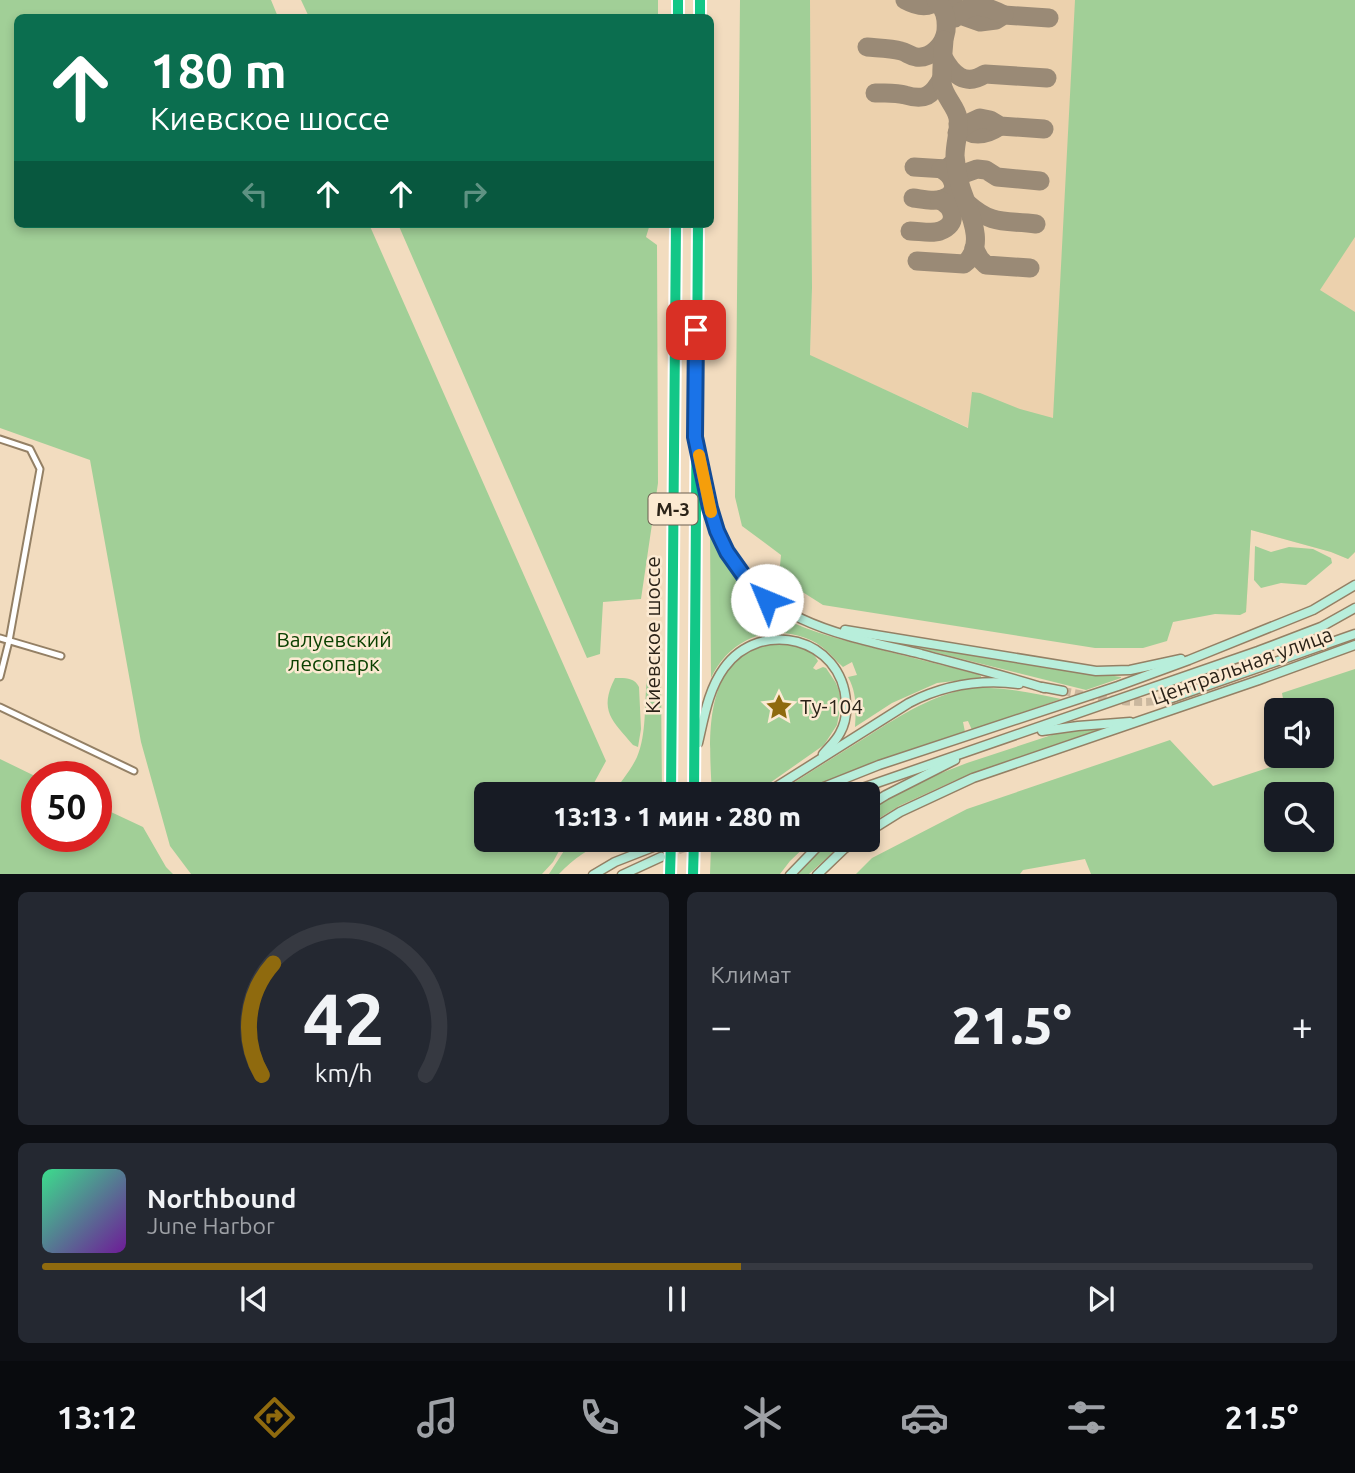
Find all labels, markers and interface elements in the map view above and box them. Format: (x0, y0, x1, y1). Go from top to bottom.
icon: ahead (35, 42, 126, 133)
text: 180 m (150, 42, 287, 97)
text: Киевское шоссе (150, 100, 390, 136)
icon: left (236, 175, 274, 213)
icon: ahead (309, 175, 347, 213)
icon: ahead (382, 175, 420, 213)
icon: right (455, 175, 493, 213)
pin (666, 300, 726, 360)
icon: arrive (677, 311, 715, 349)
road number: М-3 (648, 494, 698, 524)
street label: Киевское шоссе (640, 556, 664, 714)
position arrow (730, 563, 804, 637)
street label: Центральная улица (1148, 621, 1335, 709)
park label: Валуевский лесопарк (276, 627, 392, 675)
place icon: Ту-104 (764, 692, 794, 722)
place label: Ту-104 (800, 694, 863, 718)
map controls (1264, 698, 1334, 852)
button: sound (1264, 698, 1334, 768)
speed limit sign: 50 (21, 761, 112, 852)
button: search (1264, 782, 1334, 852)
text: 13:13 · 1 мин · 280 m (553, 802, 801, 831)
text: Климат (711, 962, 791, 987)
text: 42 (302, 977, 384, 1059)
text: 21.5° (952, 996, 1072, 1054)
text: − (711, 1005, 732, 1047)
text: + (1292, 1005, 1313, 1047)
text: km/h (314, 1058, 372, 1086)
text: Northbound (147, 1184, 296, 1213)
text: June Harbor (147, 1213, 275, 1238)
icon: previous (235, 1280, 273, 1318)
icon: pause (658, 1280, 696, 1318)
icon: next (1082, 1280, 1120, 1318)
icon: directions (250, 1393, 299, 1442)
icon: music (413, 1393, 462, 1442)
icon: phone (575, 1393, 624, 1442)
icon: climate (738, 1393, 787, 1442)
icon: car (900, 1393, 949, 1442)
icon: filters (1062, 1393, 1111, 1442)
text: 13:12 (57, 1399, 137, 1435)
text: 21.5° (1225, 1399, 1298, 1435)

